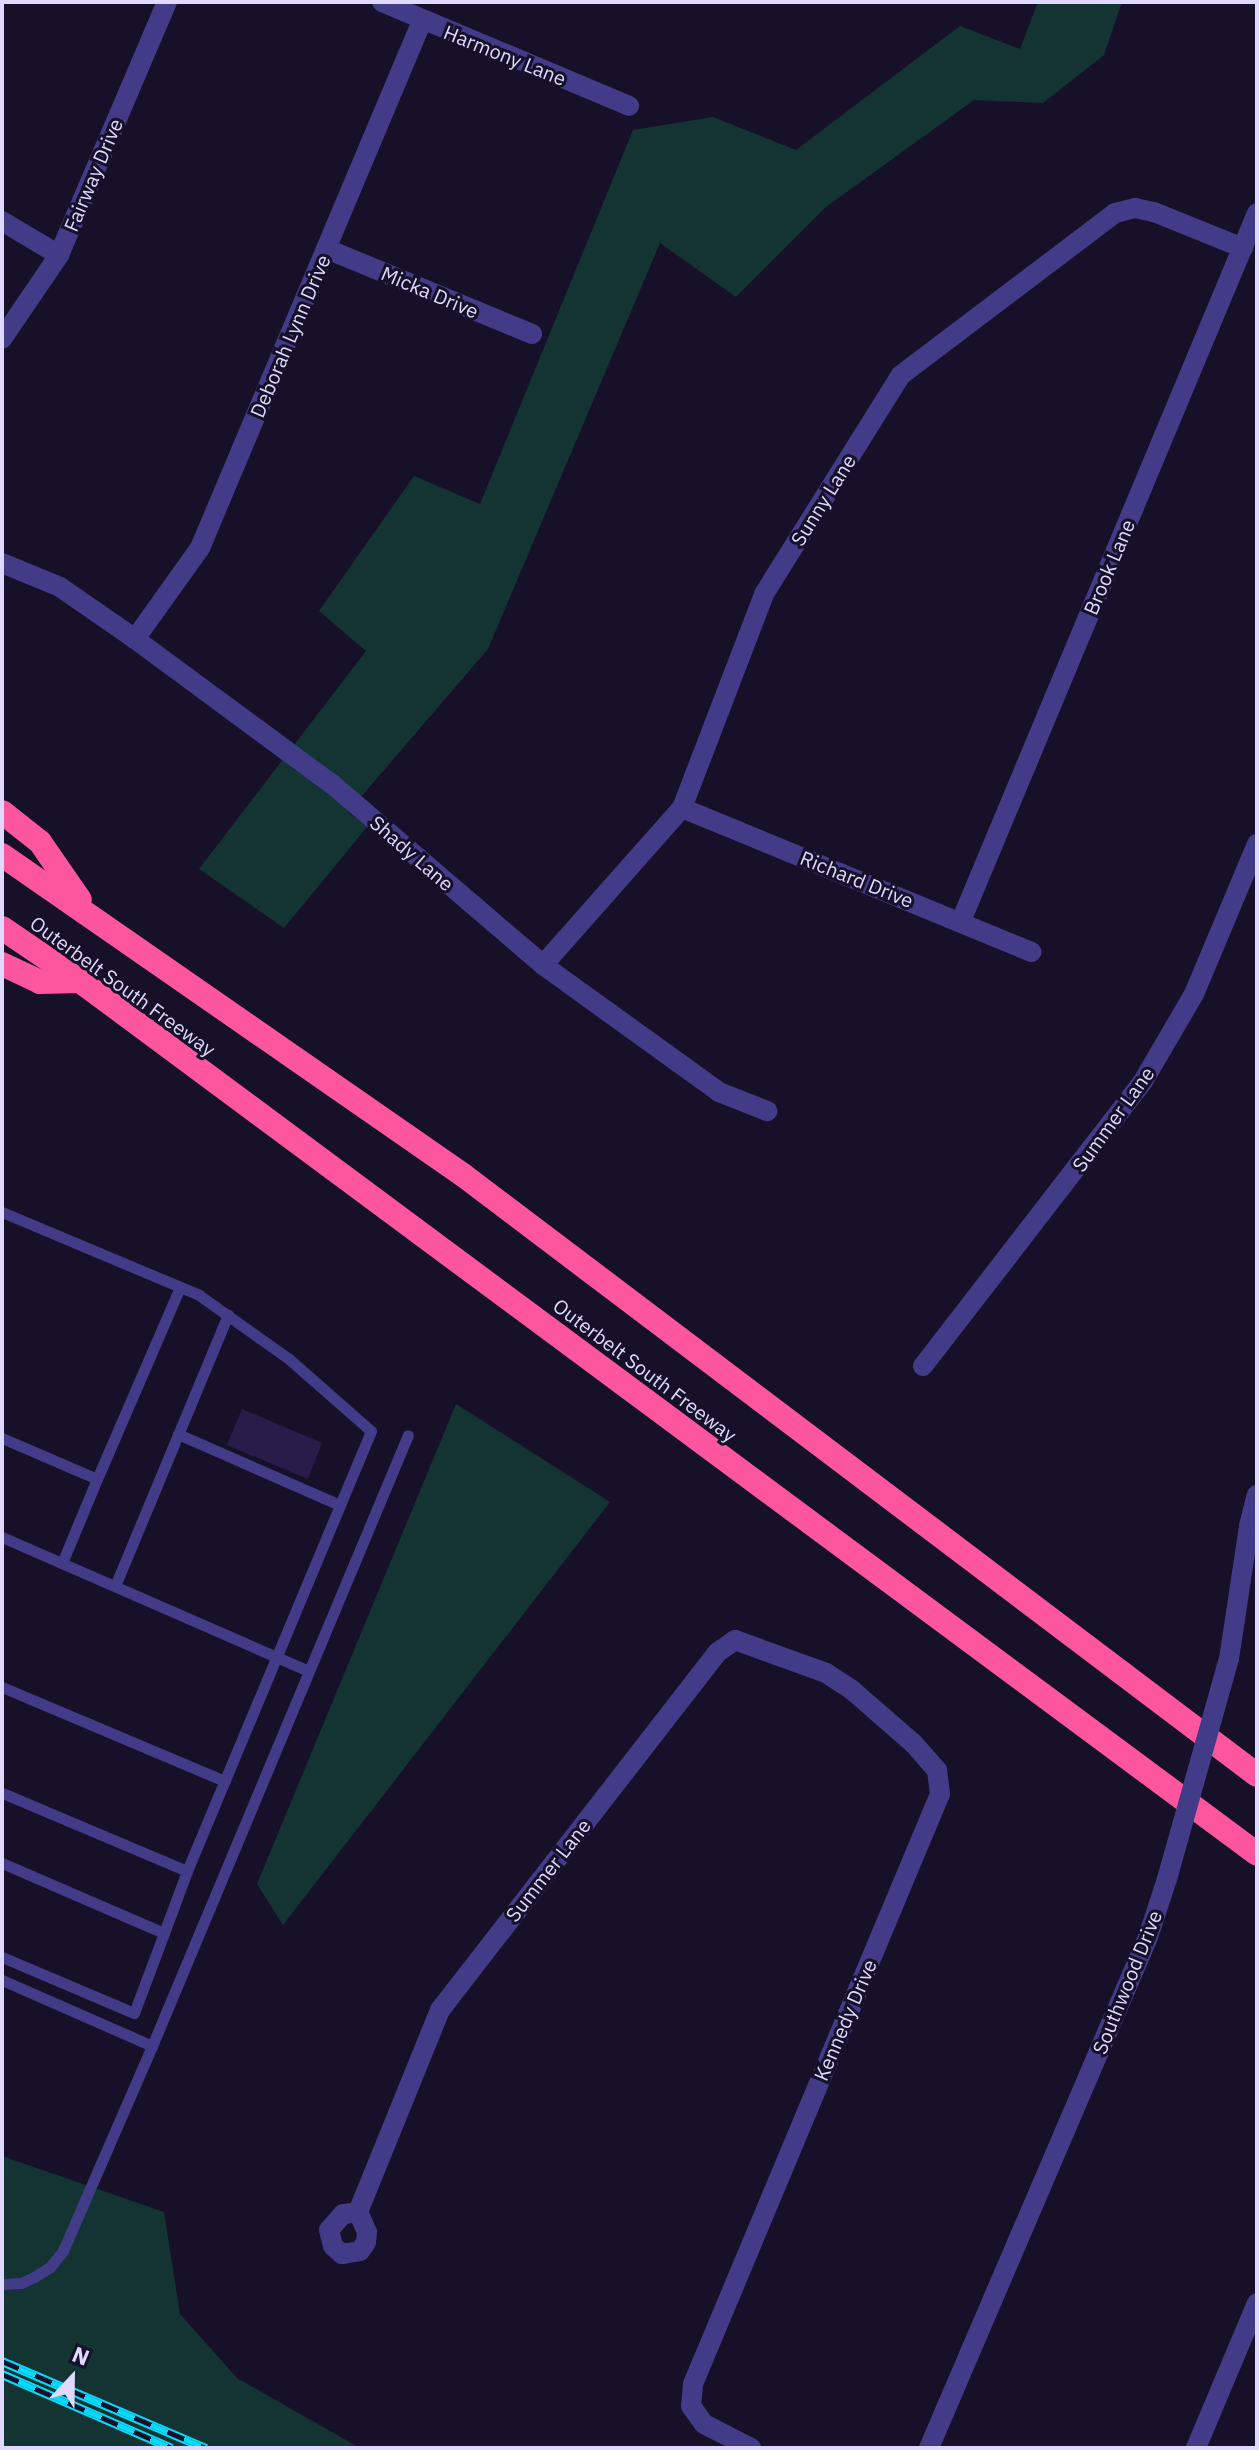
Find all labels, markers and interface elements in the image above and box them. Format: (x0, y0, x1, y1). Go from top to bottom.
street label: Harmony Lane (440, 20, 570, 90)
street label: Fairway Drive (58, 115, 128, 235)
street label: Deborah Lynn Drive (245, 251, 335, 421)
street label: Micka Drive (378, 261, 482, 323)
street label: Sunny Lane (785, 450, 861, 550)
street label: Brook Lane (1078, 516, 1140, 618)
street label: Shady Lane (365, 810, 459, 896)
street label: Richard Drive (797, 845, 917, 913)
street label: Outerbelt South Freeway (26, 911, 220, 1061)
street label: Summer Lane (1067, 1062, 1159, 1176)
street label: Outerbelt South Freeway (549, 1293, 741, 1447)
street label: Summer Lane (500, 1814, 596, 1926)
street label: Southwood Drive (1087, 1907, 1167, 2057)
street label: Kennedy Drive (809, 1956, 881, 2084)
north arrow (32, 2338, 112, 2418)
text: N (68, 2339, 94, 2372)

